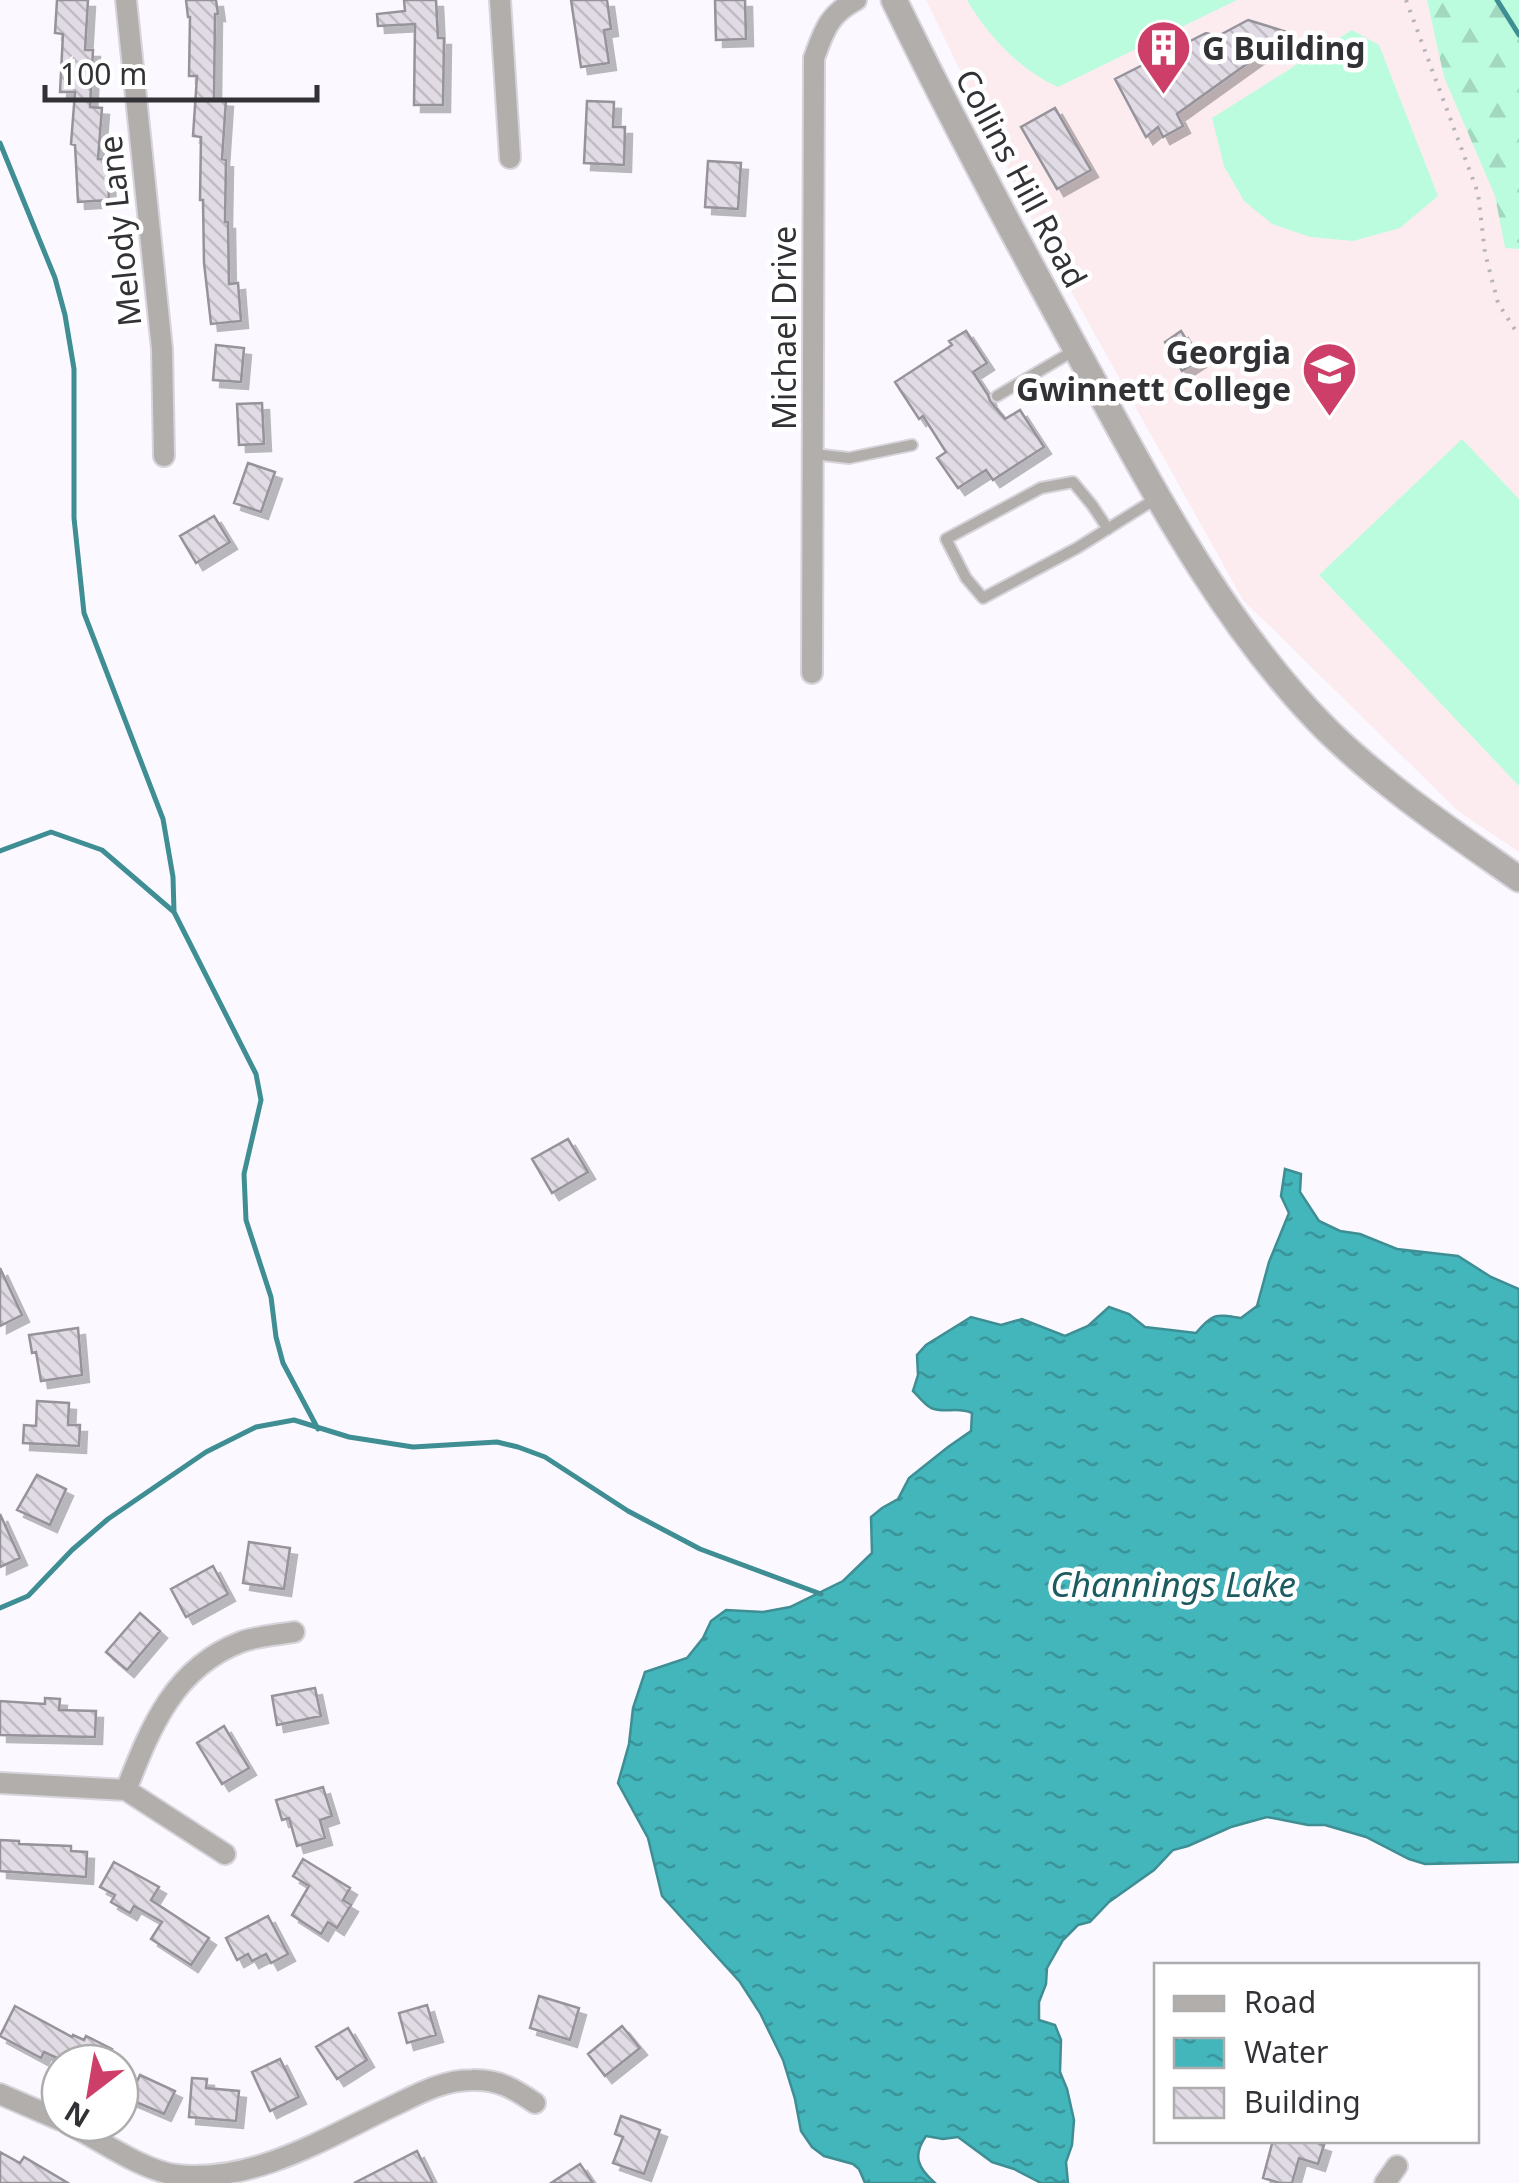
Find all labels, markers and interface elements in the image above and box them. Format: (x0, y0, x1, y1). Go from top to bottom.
building icon: G Building (1133, 17, 1193, 96)
place label: G Building (1202, 26, 1366, 69)
scale bar (45, 40, 318, 102)
text: 100 m (60, 53, 147, 94)
street label: Collins Hill Road (946, 61, 1098, 295)
street label: Melody Lane (88, 133, 150, 329)
street label: Michael Drive (762, 226, 805, 430)
place label: Georgia Gwinnett College (1016, 330, 1291, 410)
school or university icon: Georgia Gwinnett College (1300, 339, 1360, 418)
water label: Channings Lake (1050, 1560, 1296, 1607)
legend (1154, 1963, 1479, 2143)
text: Road (1244, 1981, 1316, 2022)
text: Water (1244, 2031, 1328, 2072)
north arrow (40, 2043, 140, 2143)
text: Building (1244, 2081, 1361, 2122)
text: N (57, 2093, 96, 2137)

